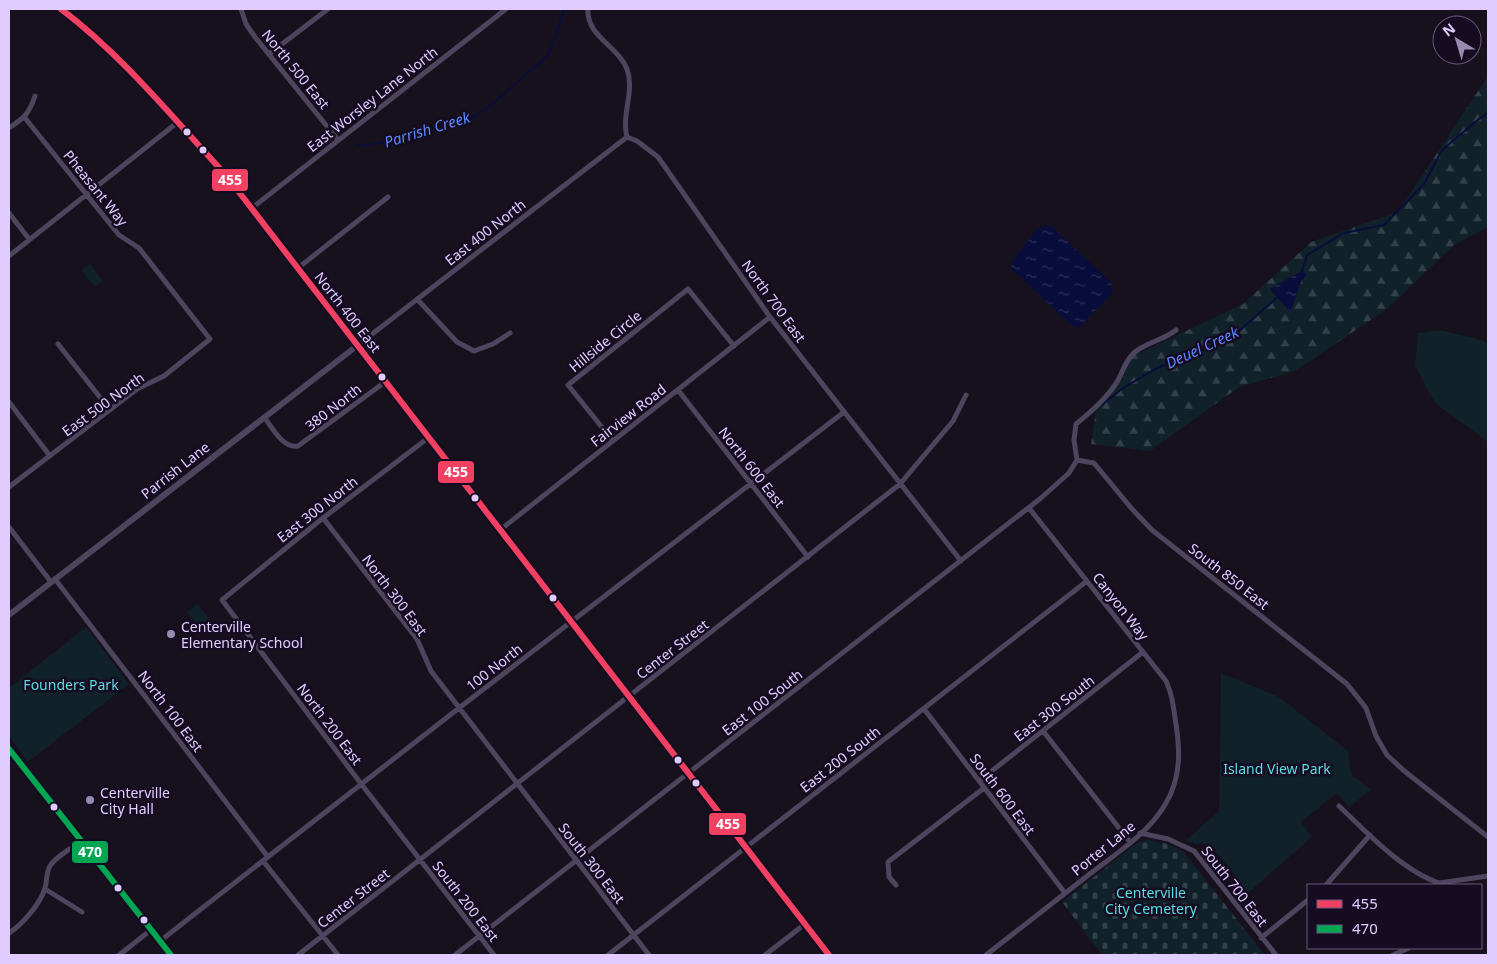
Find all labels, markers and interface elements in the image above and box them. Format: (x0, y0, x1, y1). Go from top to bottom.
north arrow (1432, 15, 1482, 65)
text: N (1438, 18, 1459, 40)
street label: North 500 East (258, 25, 334, 113)
street label: East Worsley Lane North (303, 42, 441, 156)
water label: Parrish Creek (382, 106, 473, 152)
unlabelled marker (182, 127, 192, 137)
unlabelled marker (198, 145, 208, 155)
street label: Pheasant Way (60, 146, 133, 231)
line badge: 455 (211, 168, 249, 192)
text: 455 (218, 170, 242, 189)
street label: East 400 North (441, 195, 529, 269)
street label: North 700 East (738, 256, 810, 346)
street label: North 400 East (311, 268, 385, 356)
street label: Hillside Circle (565, 306, 645, 376)
water label: Deuel Creek (1162, 321, 1242, 373)
street label: East 500 North (58, 368, 148, 440)
unlabelled marker (377, 372, 387, 382)
street label: 380 North (301, 379, 365, 435)
street label: Fairview Road (586, 379, 670, 451)
street label: North 600 East (715, 423, 789, 511)
street label: Parrish Lane (137, 437, 213, 503)
line badge: 455 (437, 460, 475, 484)
text: 455 (444, 462, 468, 481)
street label: East 300 North (273, 472, 361, 546)
unlabelled marker (470, 493, 480, 503)
street label: South 850 East (1185, 539, 1273, 613)
street label: North 300 East (358, 550, 432, 640)
street label: Canyon Way (1089, 568, 1154, 644)
unlabelled marker (548, 593, 558, 603)
street label: Center Street (632, 615, 712, 683)
place label: Centerville Elementary School (181, 617, 303, 652)
marker: Centerville Elementary School (165, 628, 177, 640)
street label: 100 North (462, 639, 526, 695)
street label: East 100 South (718, 665, 806, 739)
street label: North 100 East (134, 666, 208, 756)
street label: East 300 South (1010, 671, 1098, 745)
park label: Founders Park (23, 675, 119, 694)
street label: North 200 East (293, 679, 367, 769)
street label: East 200 South (796, 722, 884, 796)
street label: South 600 East (966, 749, 1040, 839)
unlabelled marker (673, 755, 683, 765)
park label: Island View Park (1223, 759, 1331, 778)
unlabelled marker (691, 778, 701, 788)
place label: Centerville City Hall (100, 783, 170, 818)
marker: Centerville City Hall (84, 794, 96, 806)
unlabelled marker (49, 802, 59, 812)
line badge: 455 (708, 812, 747, 836)
text: 455 (716, 814, 740, 833)
street label: Porter Lane (1067, 816, 1139, 880)
street label: South 300 East (555, 819, 629, 907)
line badge: 470 (71, 840, 109, 864)
text: 470 (78, 842, 102, 861)
street label: South 700 East (1198, 842, 1272, 930)
street label: South 200 East (429, 857, 503, 945)
street label: Center Street (313, 864, 393, 932)
unlabelled marker (113, 883, 123, 893)
park label: Centerville City Cemetery (1105, 883, 1198, 918)
legend (1307, 884, 1482, 949)
text: 455 (1352, 893, 1378, 913)
unlabelled marker (139, 915, 149, 925)
text: 470 (1352, 918, 1378, 938)

